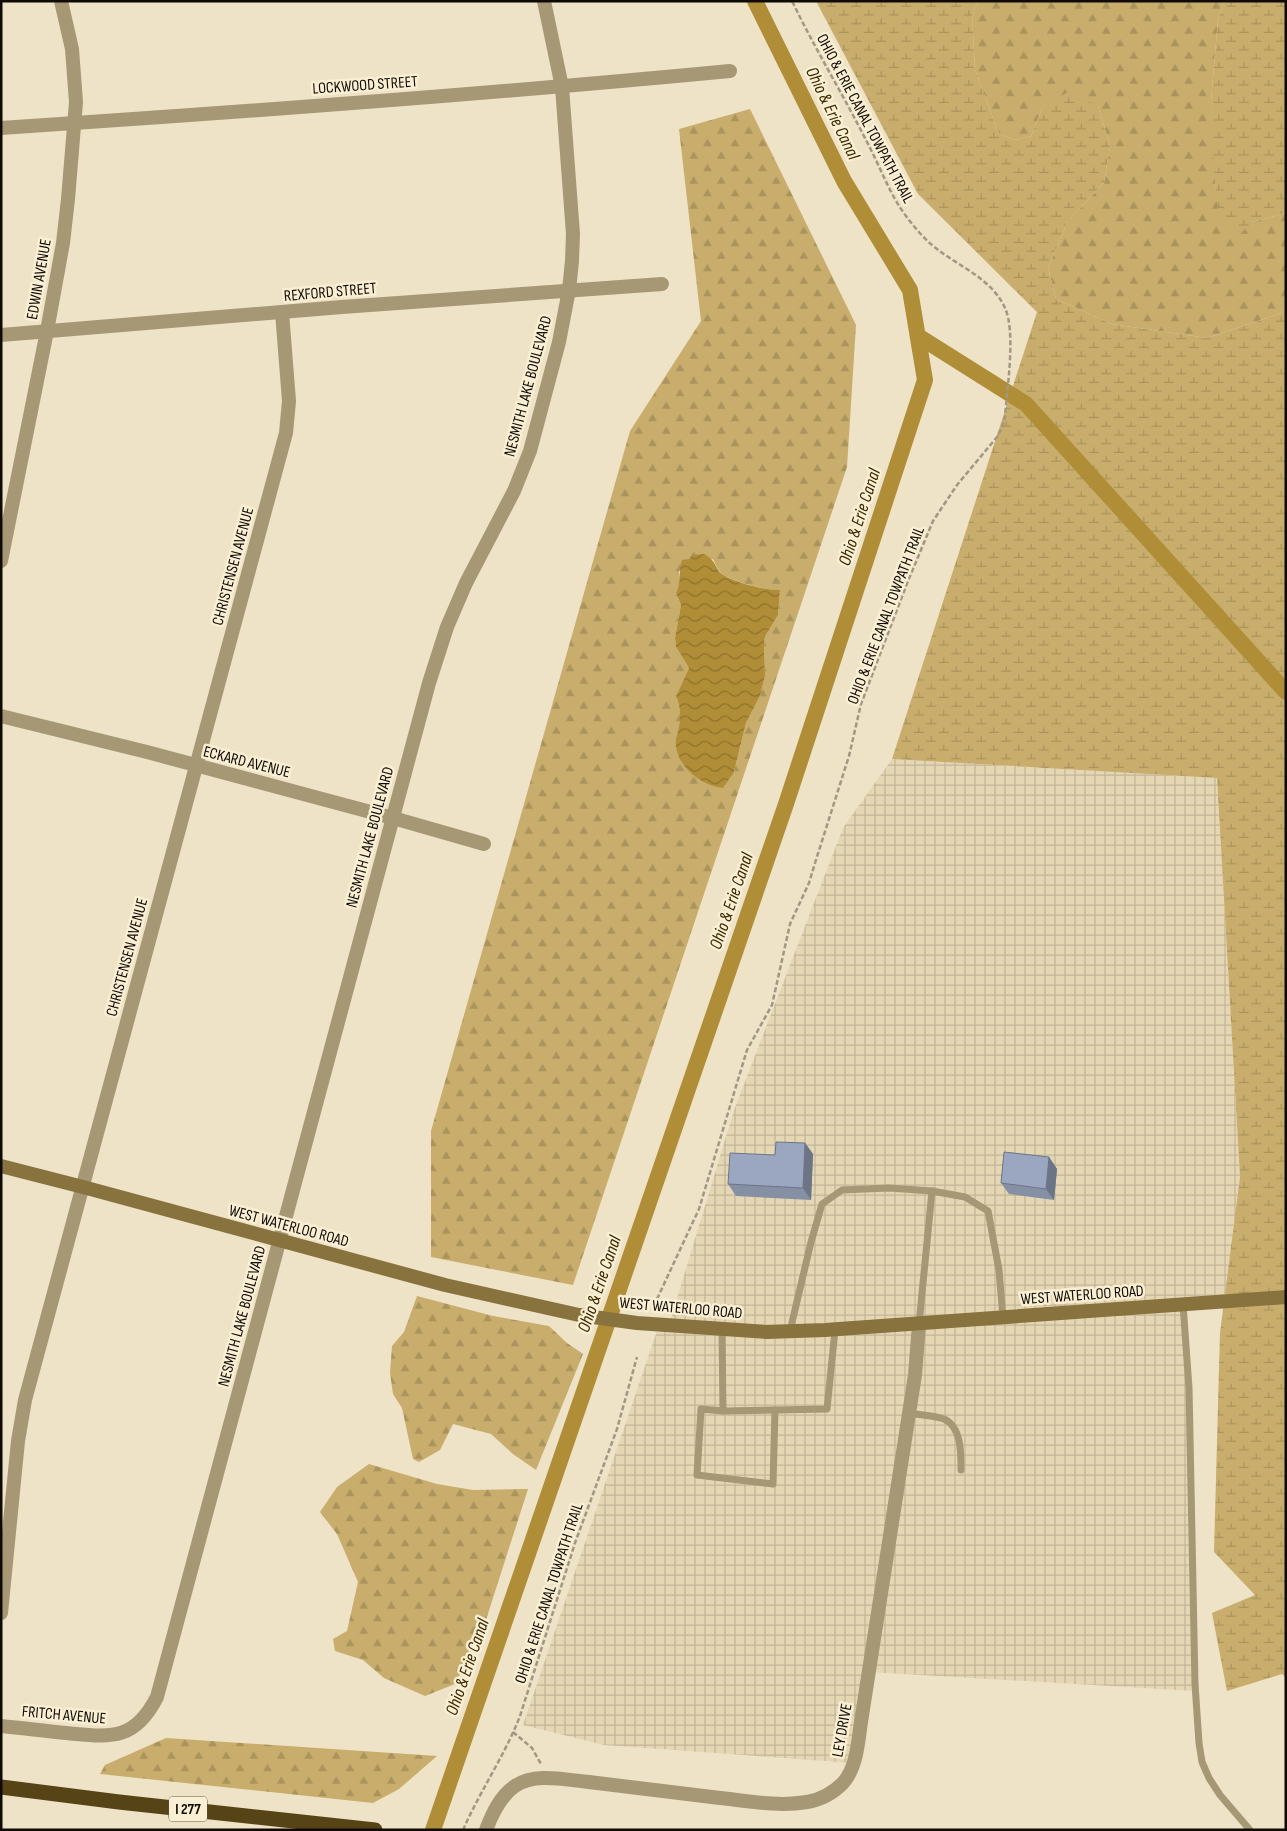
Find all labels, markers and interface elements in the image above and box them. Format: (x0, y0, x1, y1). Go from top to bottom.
street label: OHIO & ERIE CANAL TOWPATH TRAIL (812, 31, 917, 207)
water label: Ohio & Erie Canal (801, 63, 864, 164)
street label: LOCKWOOD STREET (312, 72, 419, 99)
street label: EDWIN AVENUE (23, 237, 56, 321)
street label: REXFORD STREET (283, 279, 378, 306)
street label: NESMITH LAKE BOULEVARD (501, 314, 556, 459)
water label: Ohio & Erie Canal (834, 465, 885, 568)
street label: CHRISTENSEN AVENUE (209, 505, 258, 628)
street label: OHIO & ERIE CANAL TOWPATH TRAIL (844, 524, 929, 707)
street label: ECKARD AVENUE (201, 742, 292, 782)
street label: NESMITH LAKE BOULEVARD (343, 765, 398, 910)
water label: Ohio & Erie Canal (705, 849, 758, 952)
street label: CHRISTENSEN AVENUE (103, 896, 152, 1019)
street label: WEST WATERLOO ROAD (227, 1201, 351, 1252)
water label: Ohio & Erie Canal (573, 1232, 626, 1335)
street label: NESMITH LAKE BOULEVARD (215, 1244, 270, 1389)
street label: WEST WATERLOO ROAD (1020, 1282, 1144, 1309)
street label: WEST WATERLOO ROAD (619, 1294, 743, 1323)
street label: OHIO & ERIE CANAL TOWPATH TRAIL (511, 1501, 588, 1686)
water label: Ohio & Erie Canal (441, 1615, 494, 1718)
street label: FRITCH AVENUE (21, 1702, 107, 1729)
street label: LEY DRIVE (828, 1702, 857, 1759)
road number: I 277 (169, 1796, 207, 1822)

